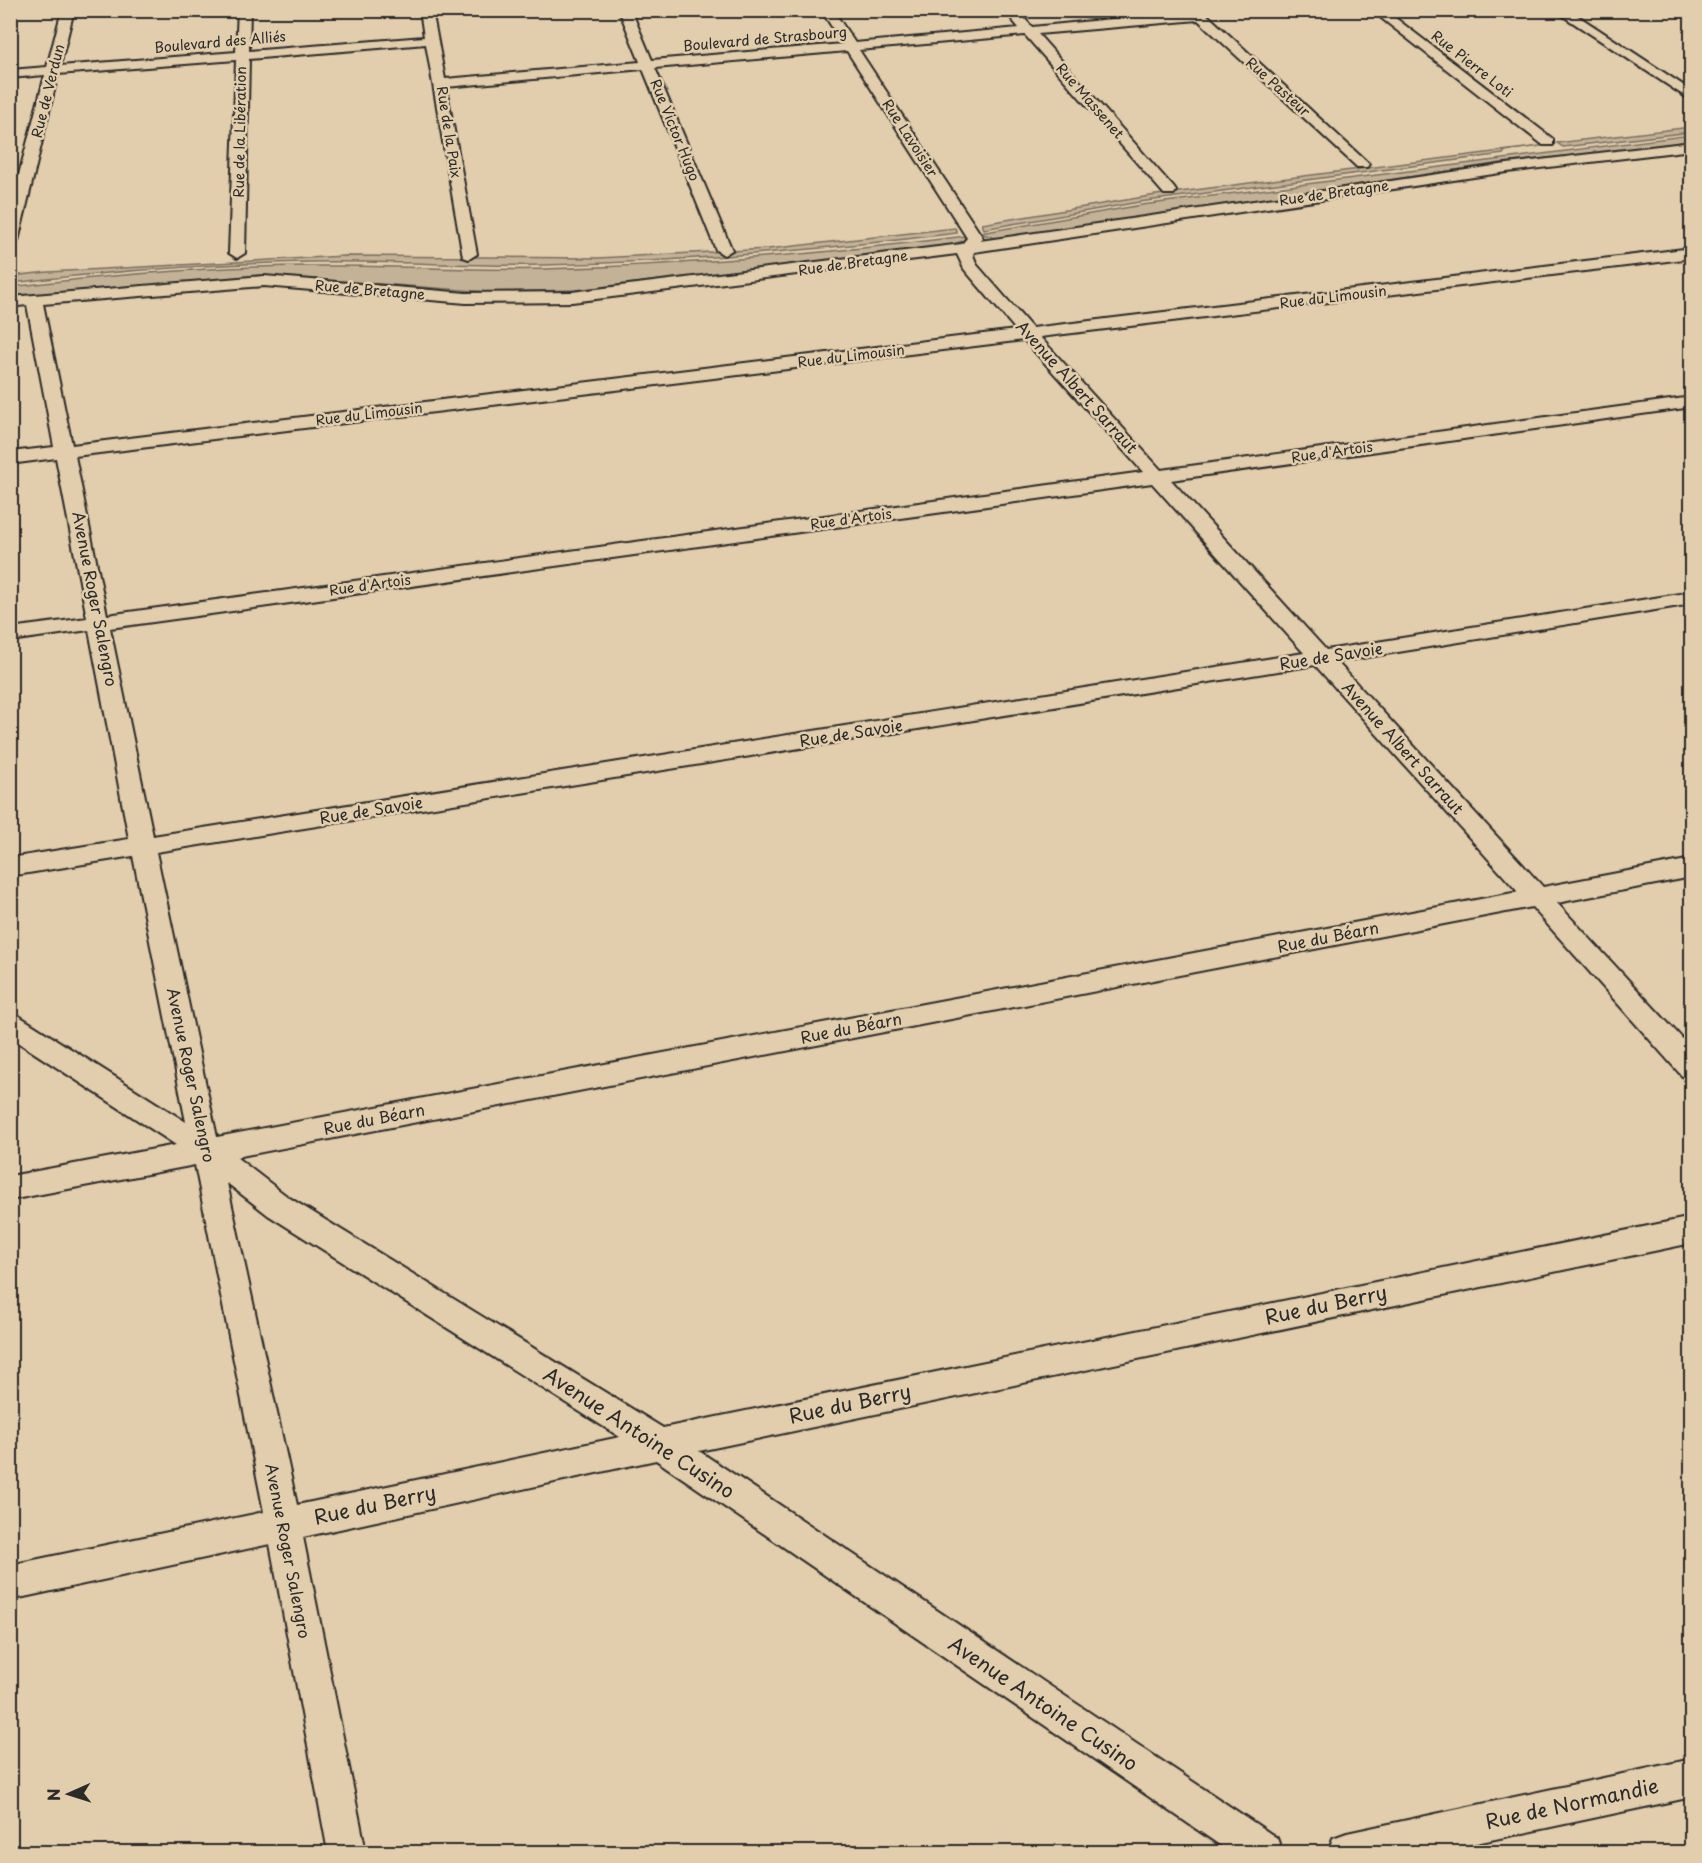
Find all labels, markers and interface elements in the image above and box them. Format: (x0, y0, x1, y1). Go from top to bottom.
street label: Boulevard de Strasbourg (682, 21, 848, 56)
street label: Boulevard des Alliés (153, 25, 287, 58)
street label: Rue Pierre Loti (1427, 25, 1517, 102)
street label: Rue de Verdun (26, 42, 69, 140)
street label: Rue Pasteur (1241, 52, 1316, 122)
street label: Rue Massenet (1051, 58, 1129, 143)
street label: Rue de la Libération (228, 66, 251, 198)
street label: Rue Victor Hugo (645, 76, 706, 184)
street label: Rue de la Paix (432, 85, 467, 179)
street label: Rue Lavoisier (877, 95, 944, 181)
street label: Rue de Bretagne (1278, 174, 1390, 211)
street label: Rue de Bretagne (797, 244, 909, 281)
street label: Rue de Bretagne (314, 274, 426, 305)
street label: Rue du Limousin (1278, 280, 1388, 313)
street label: Avenue Albert Sarraut (1011, 314, 1144, 459)
street label: Rue du Limousin (796, 339, 906, 372)
street label: Rue du Limousin (314, 397, 424, 430)
street label: Rue d'Artois (1290, 435, 1374, 468)
street label: Rue d'Artois (809, 502, 893, 535)
street label: Avenue Roger Salengro (67, 509, 125, 688)
street label: Rue d'Artois (328, 568, 412, 601)
street label: Rue de Savoie (1278, 635, 1384, 675)
street label: Avenue Albert Sarraut (1337, 675, 1470, 820)
street label: Rue de Savoie (798, 712, 904, 752)
street label: Rue de Savoie (318, 789, 424, 829)
street label: Rue du Béarn (1275, 914, 1381, 958)
street label: Avenue Roger Salengro (162, 985, 222, 1164)
street label: Rue du Béarn (798, 1005, 904, 1049)
street label: Rue du Béarn (321, 1096, 427, 1140)
street label: Rue du Berry (1262, 1276, 1390, 1332)
street label: Avenue Antoine Cusino (538, 1359, 741, 1505)
street label: Rue du Berry (786, 1375, 914, 1431)
street label: Avenue Roger Salengro (260, 1461, 318, 1640)
street label: Rue du Berry (311, 1476, 439, 1532)
street label: Avenue Antoine Cusino (943, 1628, 1144, 1778)
north arrow (39, 1764, 99, 1824)
street label: Rue de Normandie (1482, 1770, 1661, 1836)
text: N (41, 1788, 65, 1802)

